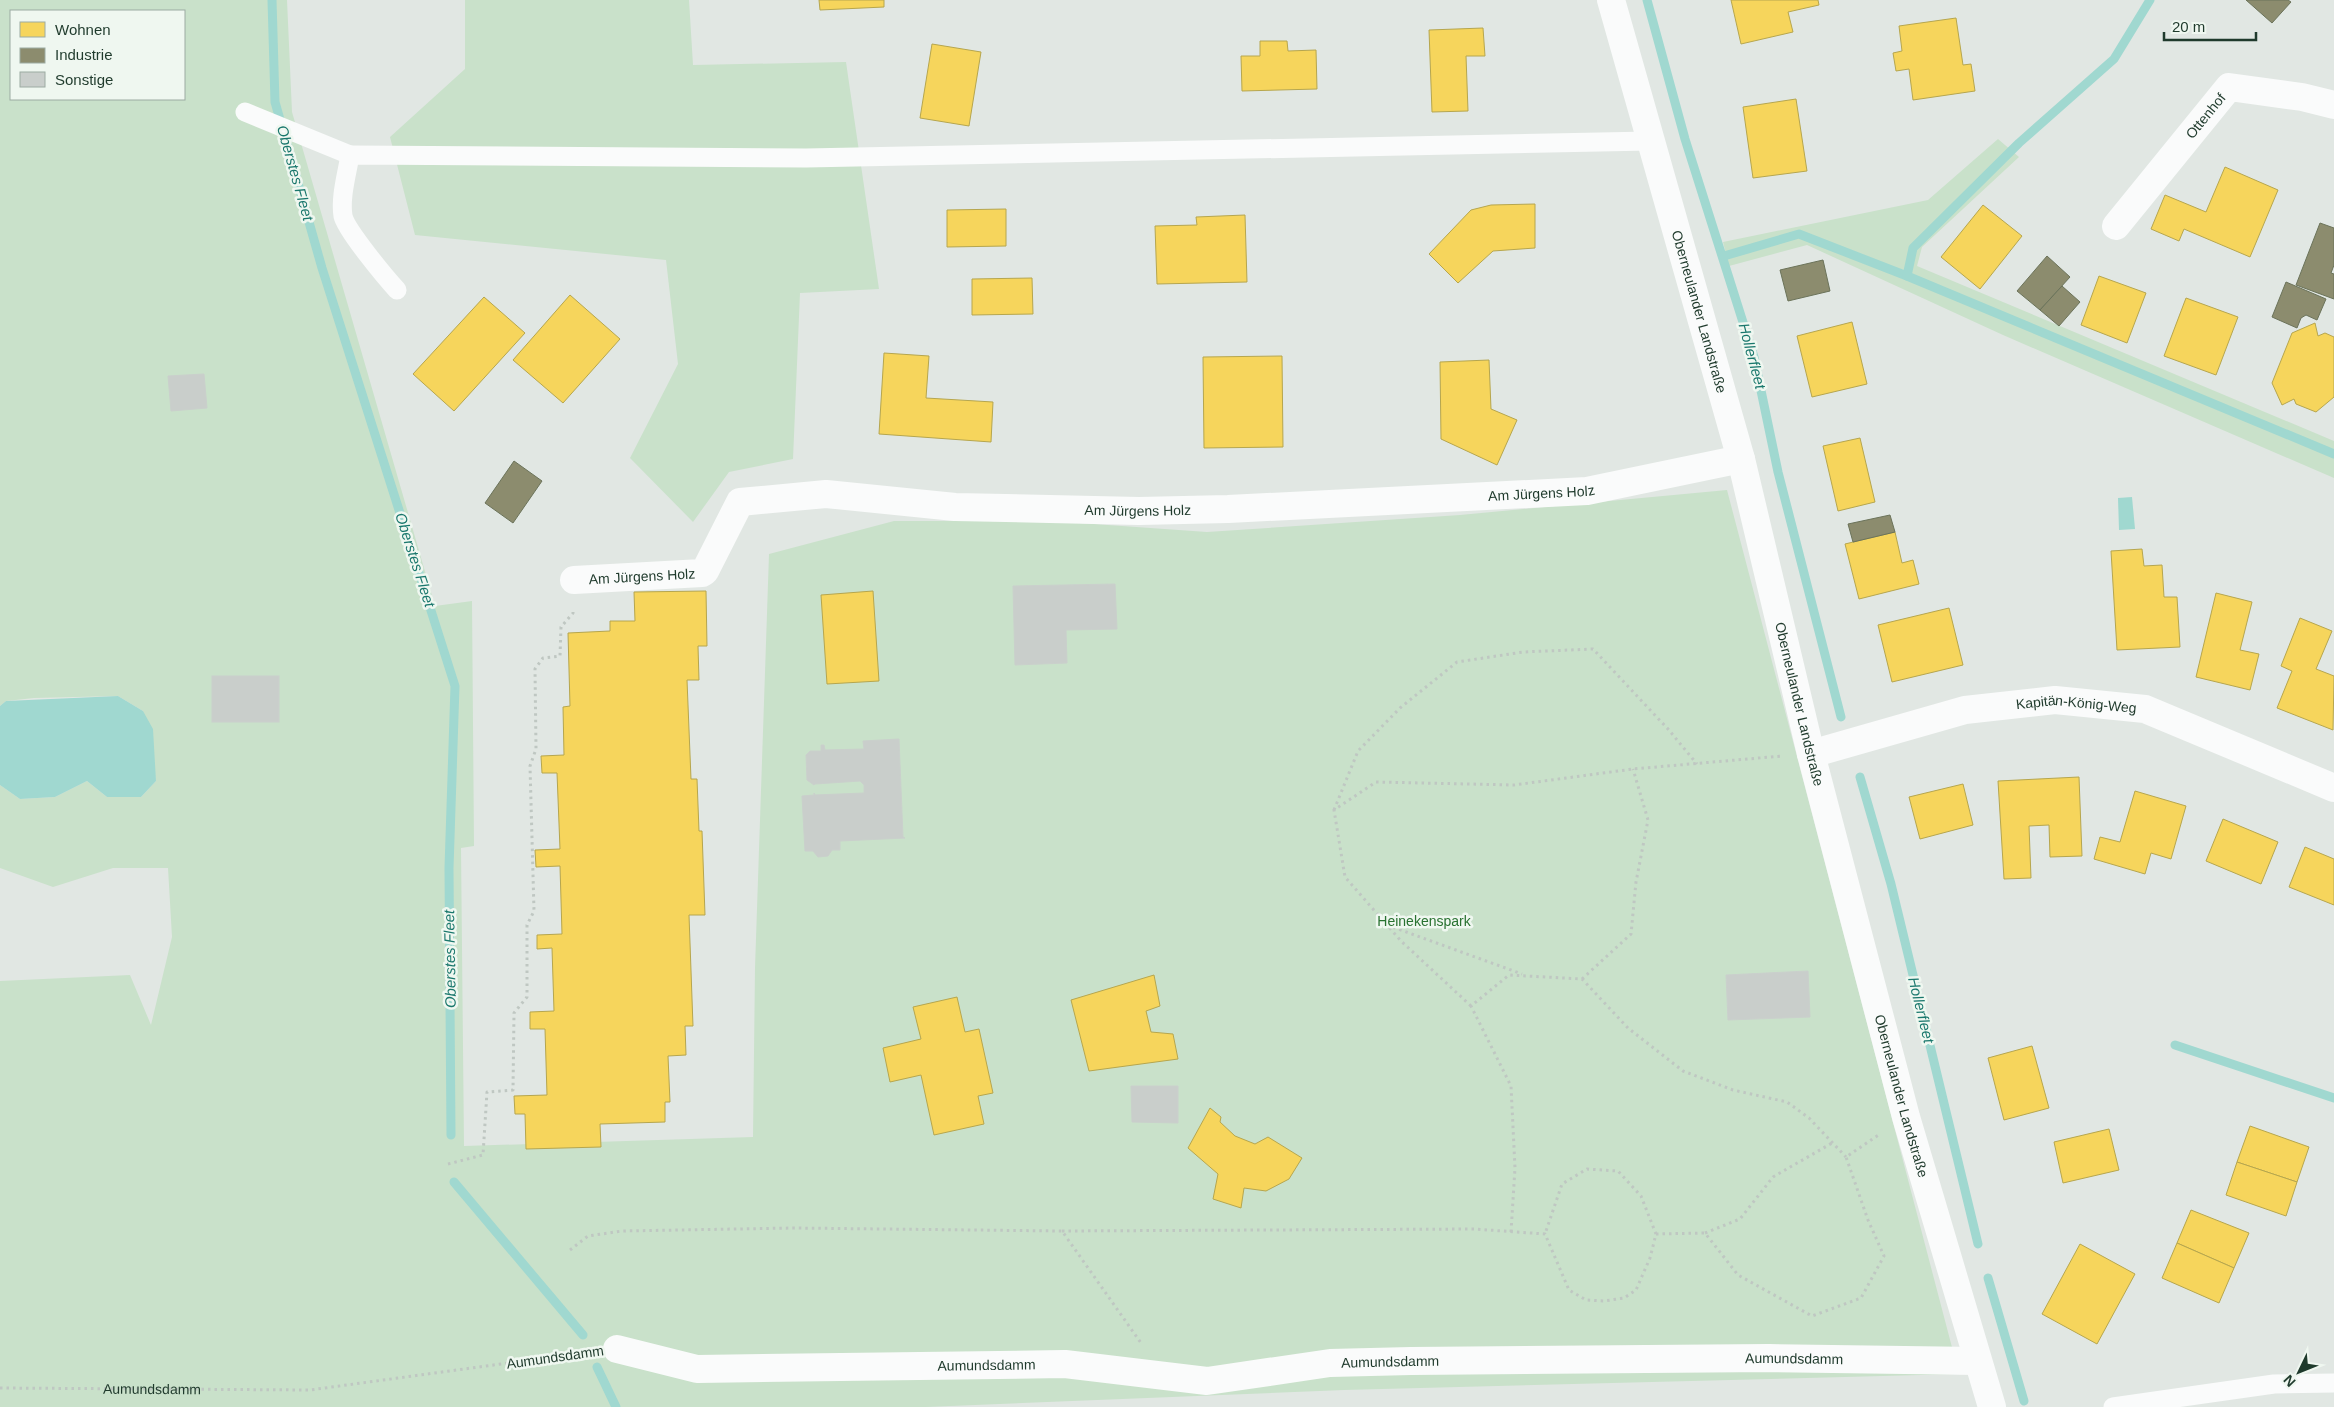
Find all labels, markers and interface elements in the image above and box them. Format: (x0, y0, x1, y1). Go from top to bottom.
legend (10, 10, 185, 100)
scale bar (2164, 10, 2256, 42)
text: 20 m (2172, 18, 2205, 35)
text: Wohnen (55, 21, 111, 38)
text: Industrie (55, 46, 113, 63)
text: Sonstige (55, 71, 113, 88)
street label: Ottenhof (2182, 90, 2229, 142)
water label: Oberstes Fleet (274, 123, 317, 223)
street label: Oberneulander Landstraße (1669, 229, 1730, 395)
water label: Hollerfleet (1736, 321, 1770, 391)
street label: Am Jürgens Holz (1488, 482, 1596, 504)
street label: Am Jürgens Holz (1084, 502, 1191, 519)
water label: Oberstes Fleet (392, 510, 439, 610)
street label: Am Jürgens Holz (588, 565, 696, 587)
street label: Oberneulander Landstraße (1772, 620, 1827, 788)
street label: Kapitän-König-Weg (2015, 692, 2137, 716)
water label: Oberstes Fleet (440, 909, 459, 1008)
park label: Heinekenspark (1377, 913, 1472, 929)
water label: Hollerfleet (1905, 975, 1938, 1046)
street label: Oberneulander Landstraße (1872, 1013, 1932, 1180)
street label: Aumundsdamm (505, 1342, 605, 1372)
north arrow (2274, 1347, 2324, 1397)
street label: Aumundsdamm (1745, 1350, 1843, 1367)
street label: Aumundsdamm (1341, 1353, 1439, 1371)
street label: Aumundsdamm (937, 1356, 1036, 1374)
text: N (2280, 1372, 2299, 1390)
street label: Aumundsdamm (103, 1381, 201, 1397)

